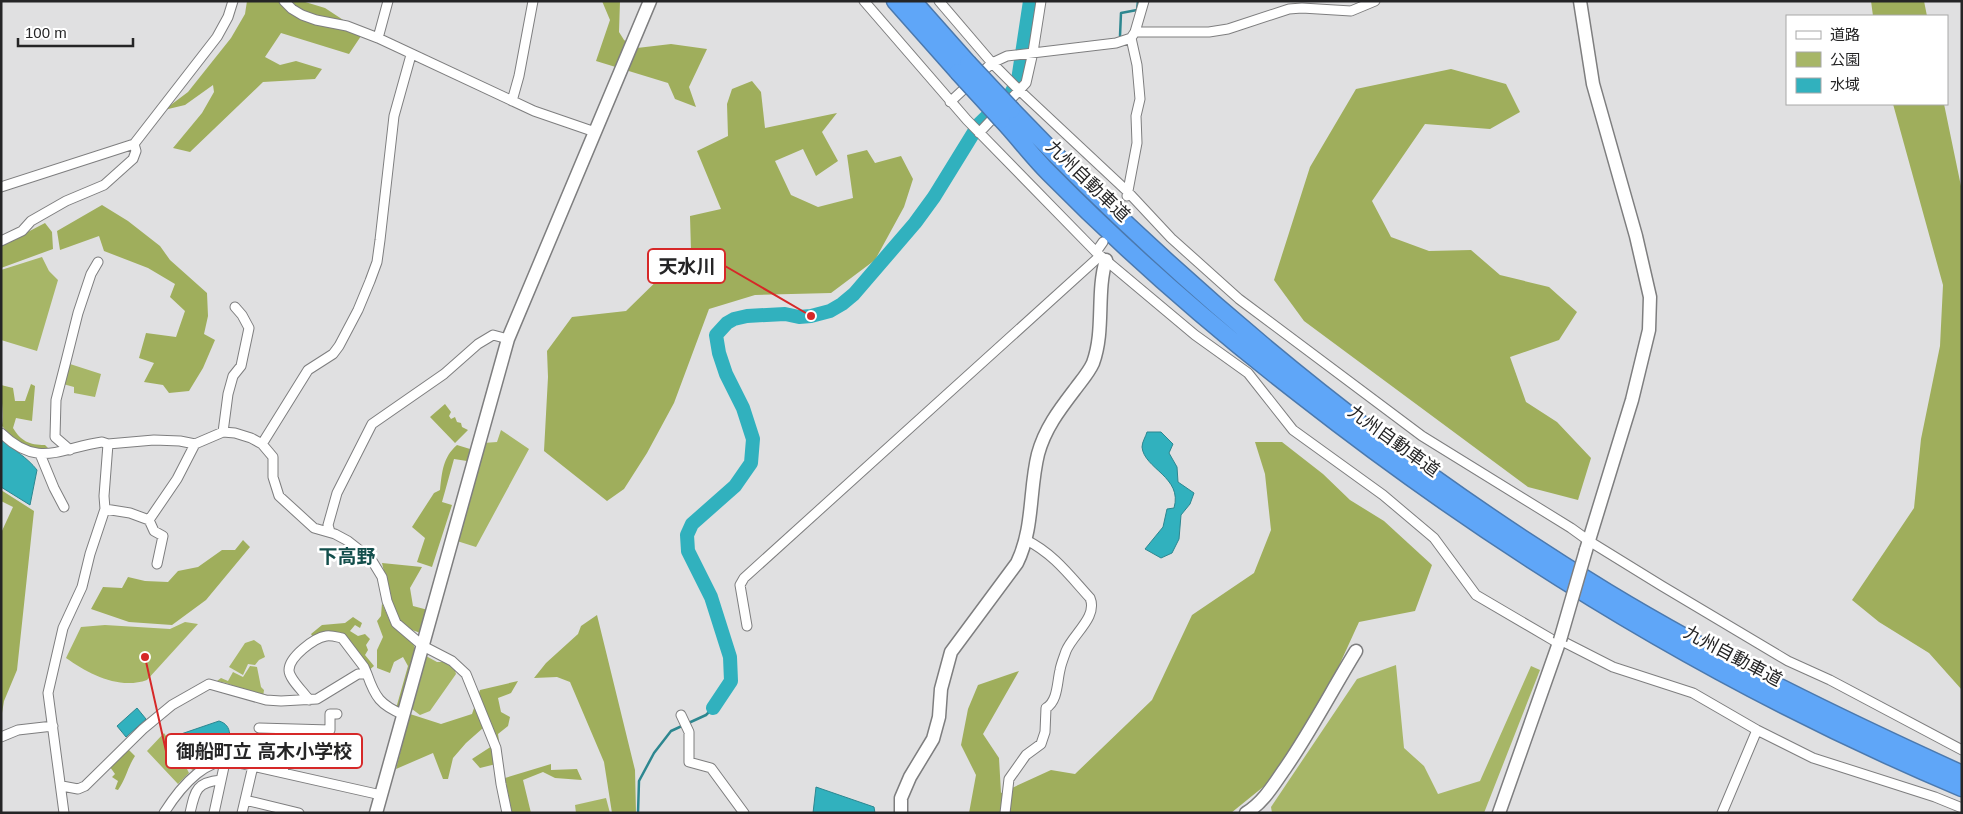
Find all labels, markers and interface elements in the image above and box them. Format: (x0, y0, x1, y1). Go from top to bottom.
scale bar (18, 15, 132, 47)
legend (1786, 15, 1948, 105)
text: 100 m (25, 24, 67, 41)
text: 道路 (1830, 26, 1860, 43)
text: 公園 (1830, 51, 1860, 68)
text: 水域 (1830, 76, 1860, 93)
street label: 九州自動車道 (1042, 136, 1134, 226)
callout: 天水川 (648, 249, 725, 283)
text: 天水川 (658, 256, 716, 277)
street label: 九州自動車道 (1344, 401, 1444, 481)
district label: 下高野 (318, 546, 376, 567)
street label: 九州自動車道 (1681, 622, 1785, 690)
callout: 御船町立 高木小学校 (166, 734, 362, 768)
text: 御船町立 高木小学校 (176, 741, 352, 762)

